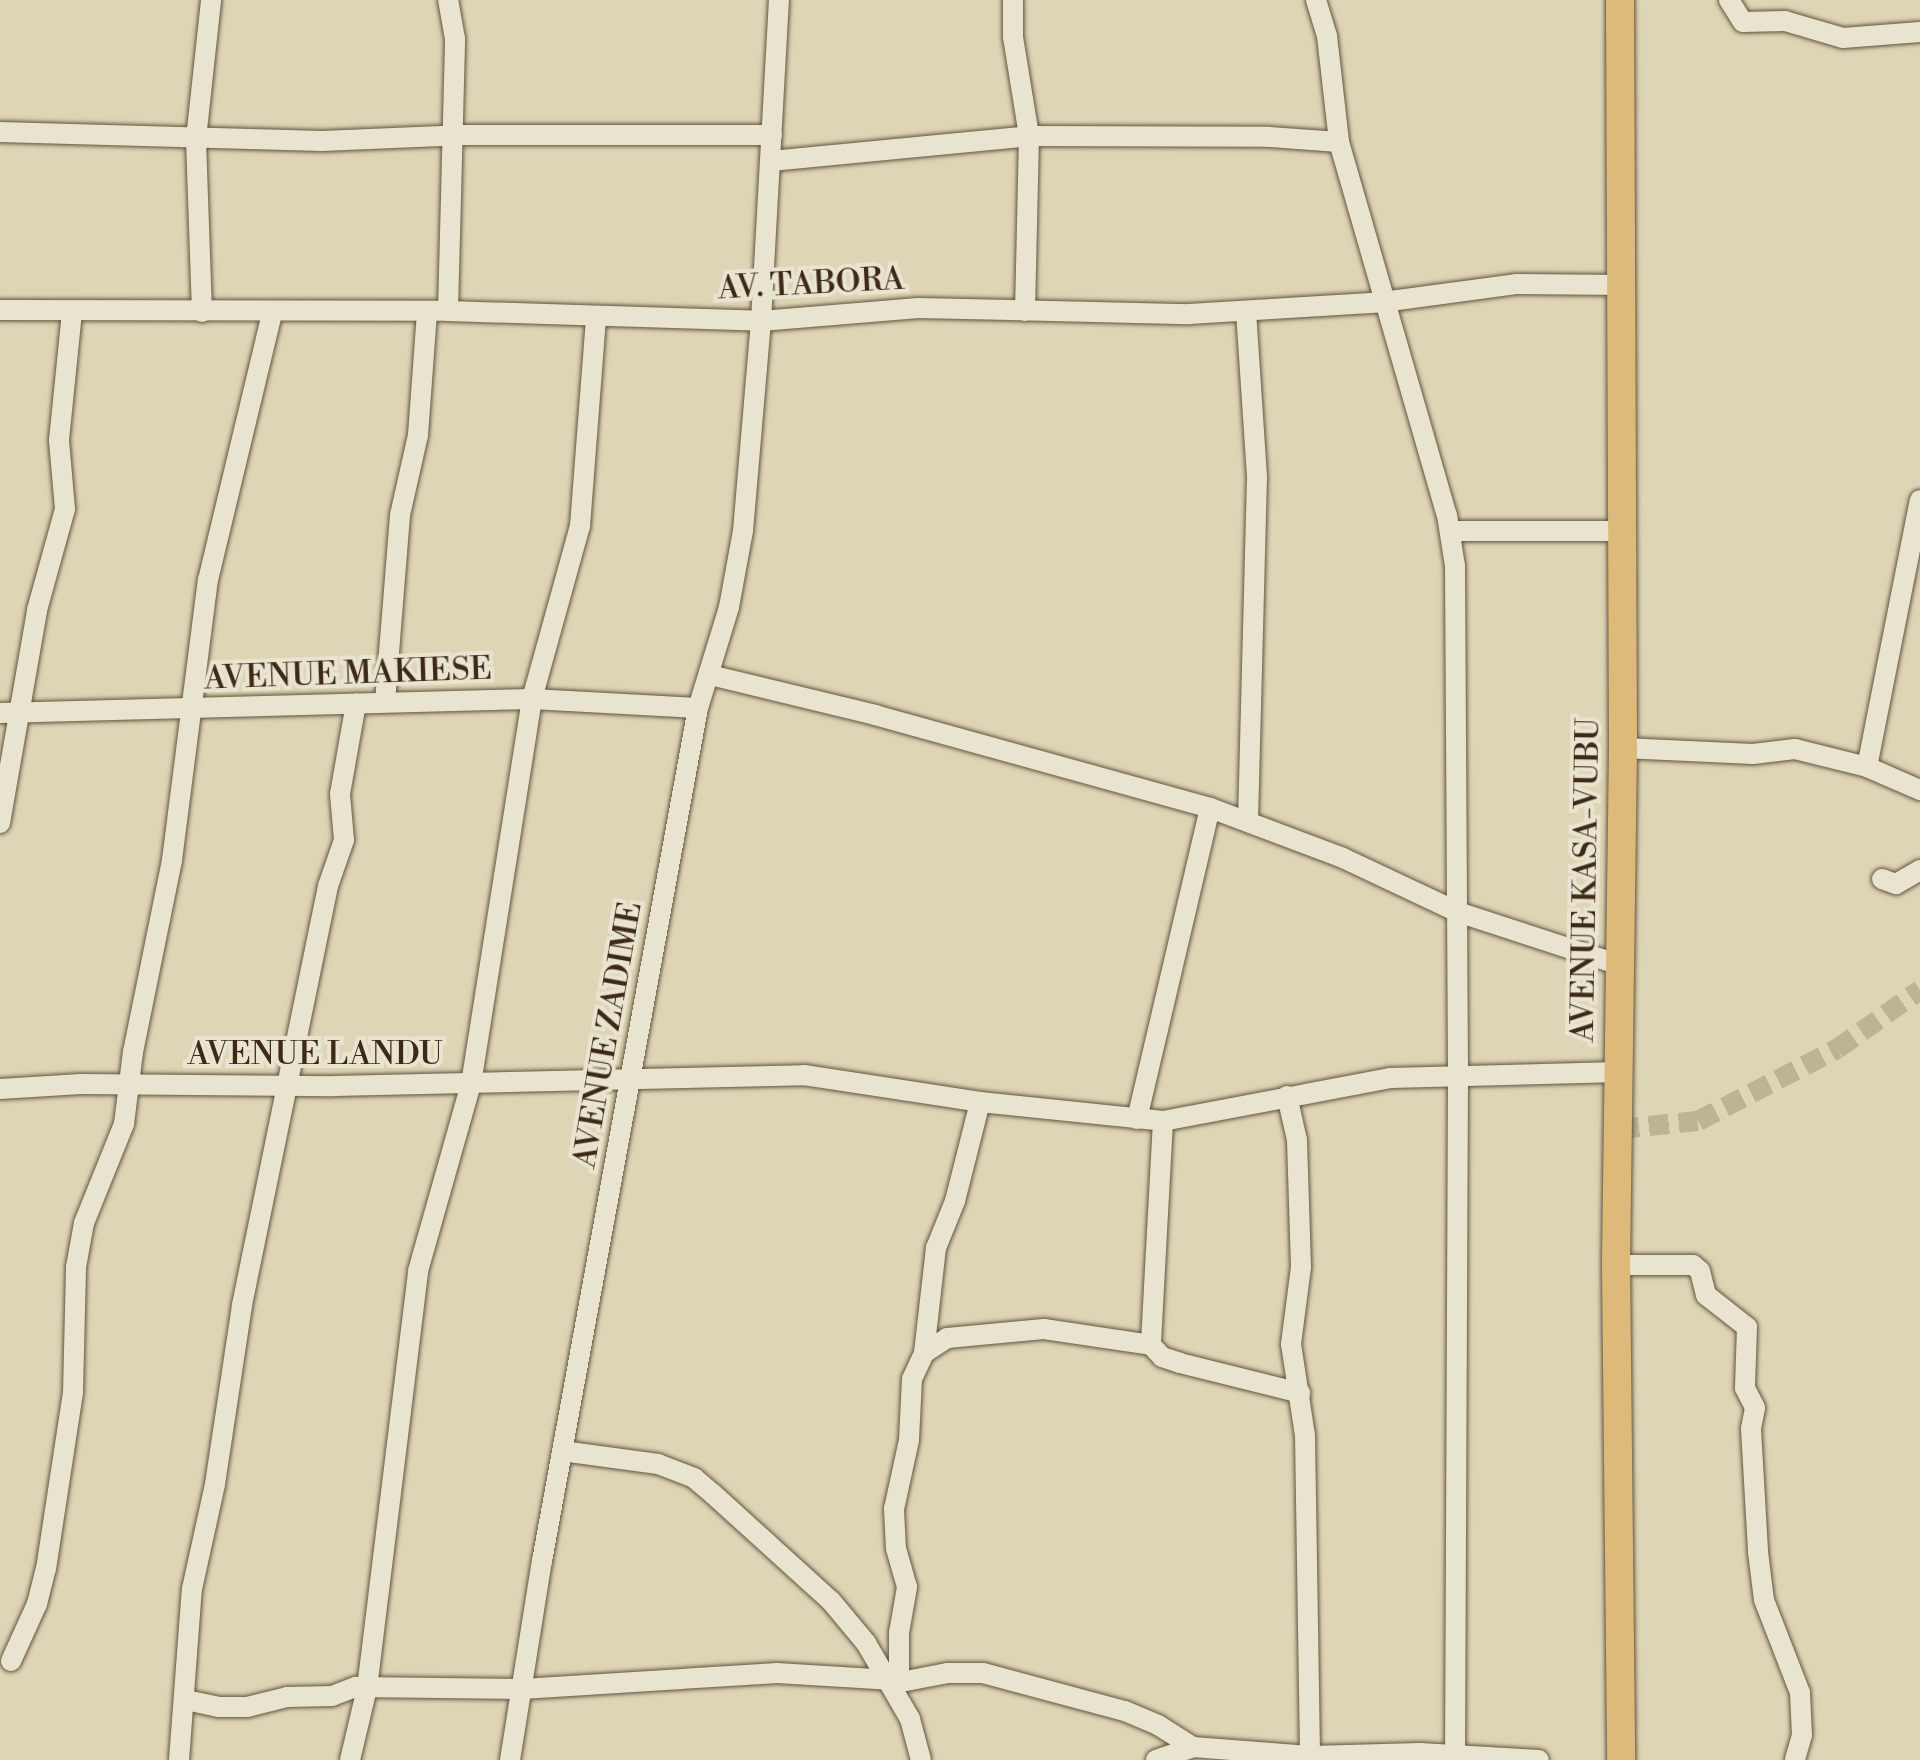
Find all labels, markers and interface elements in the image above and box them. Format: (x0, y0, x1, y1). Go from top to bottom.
street label: AV. TABORA (717, 260, 905, 308)
street label: AVENUE MAKIESE (203, 650, 493, 698)
street label: AVENUE KASA-VUBU (1564, 717, 1608, 1043)
street label: AVENUE ZADIME (566, 899, 650, 1171)
street label: AVENUE LANDU (187, 1035, 443, 1073)

